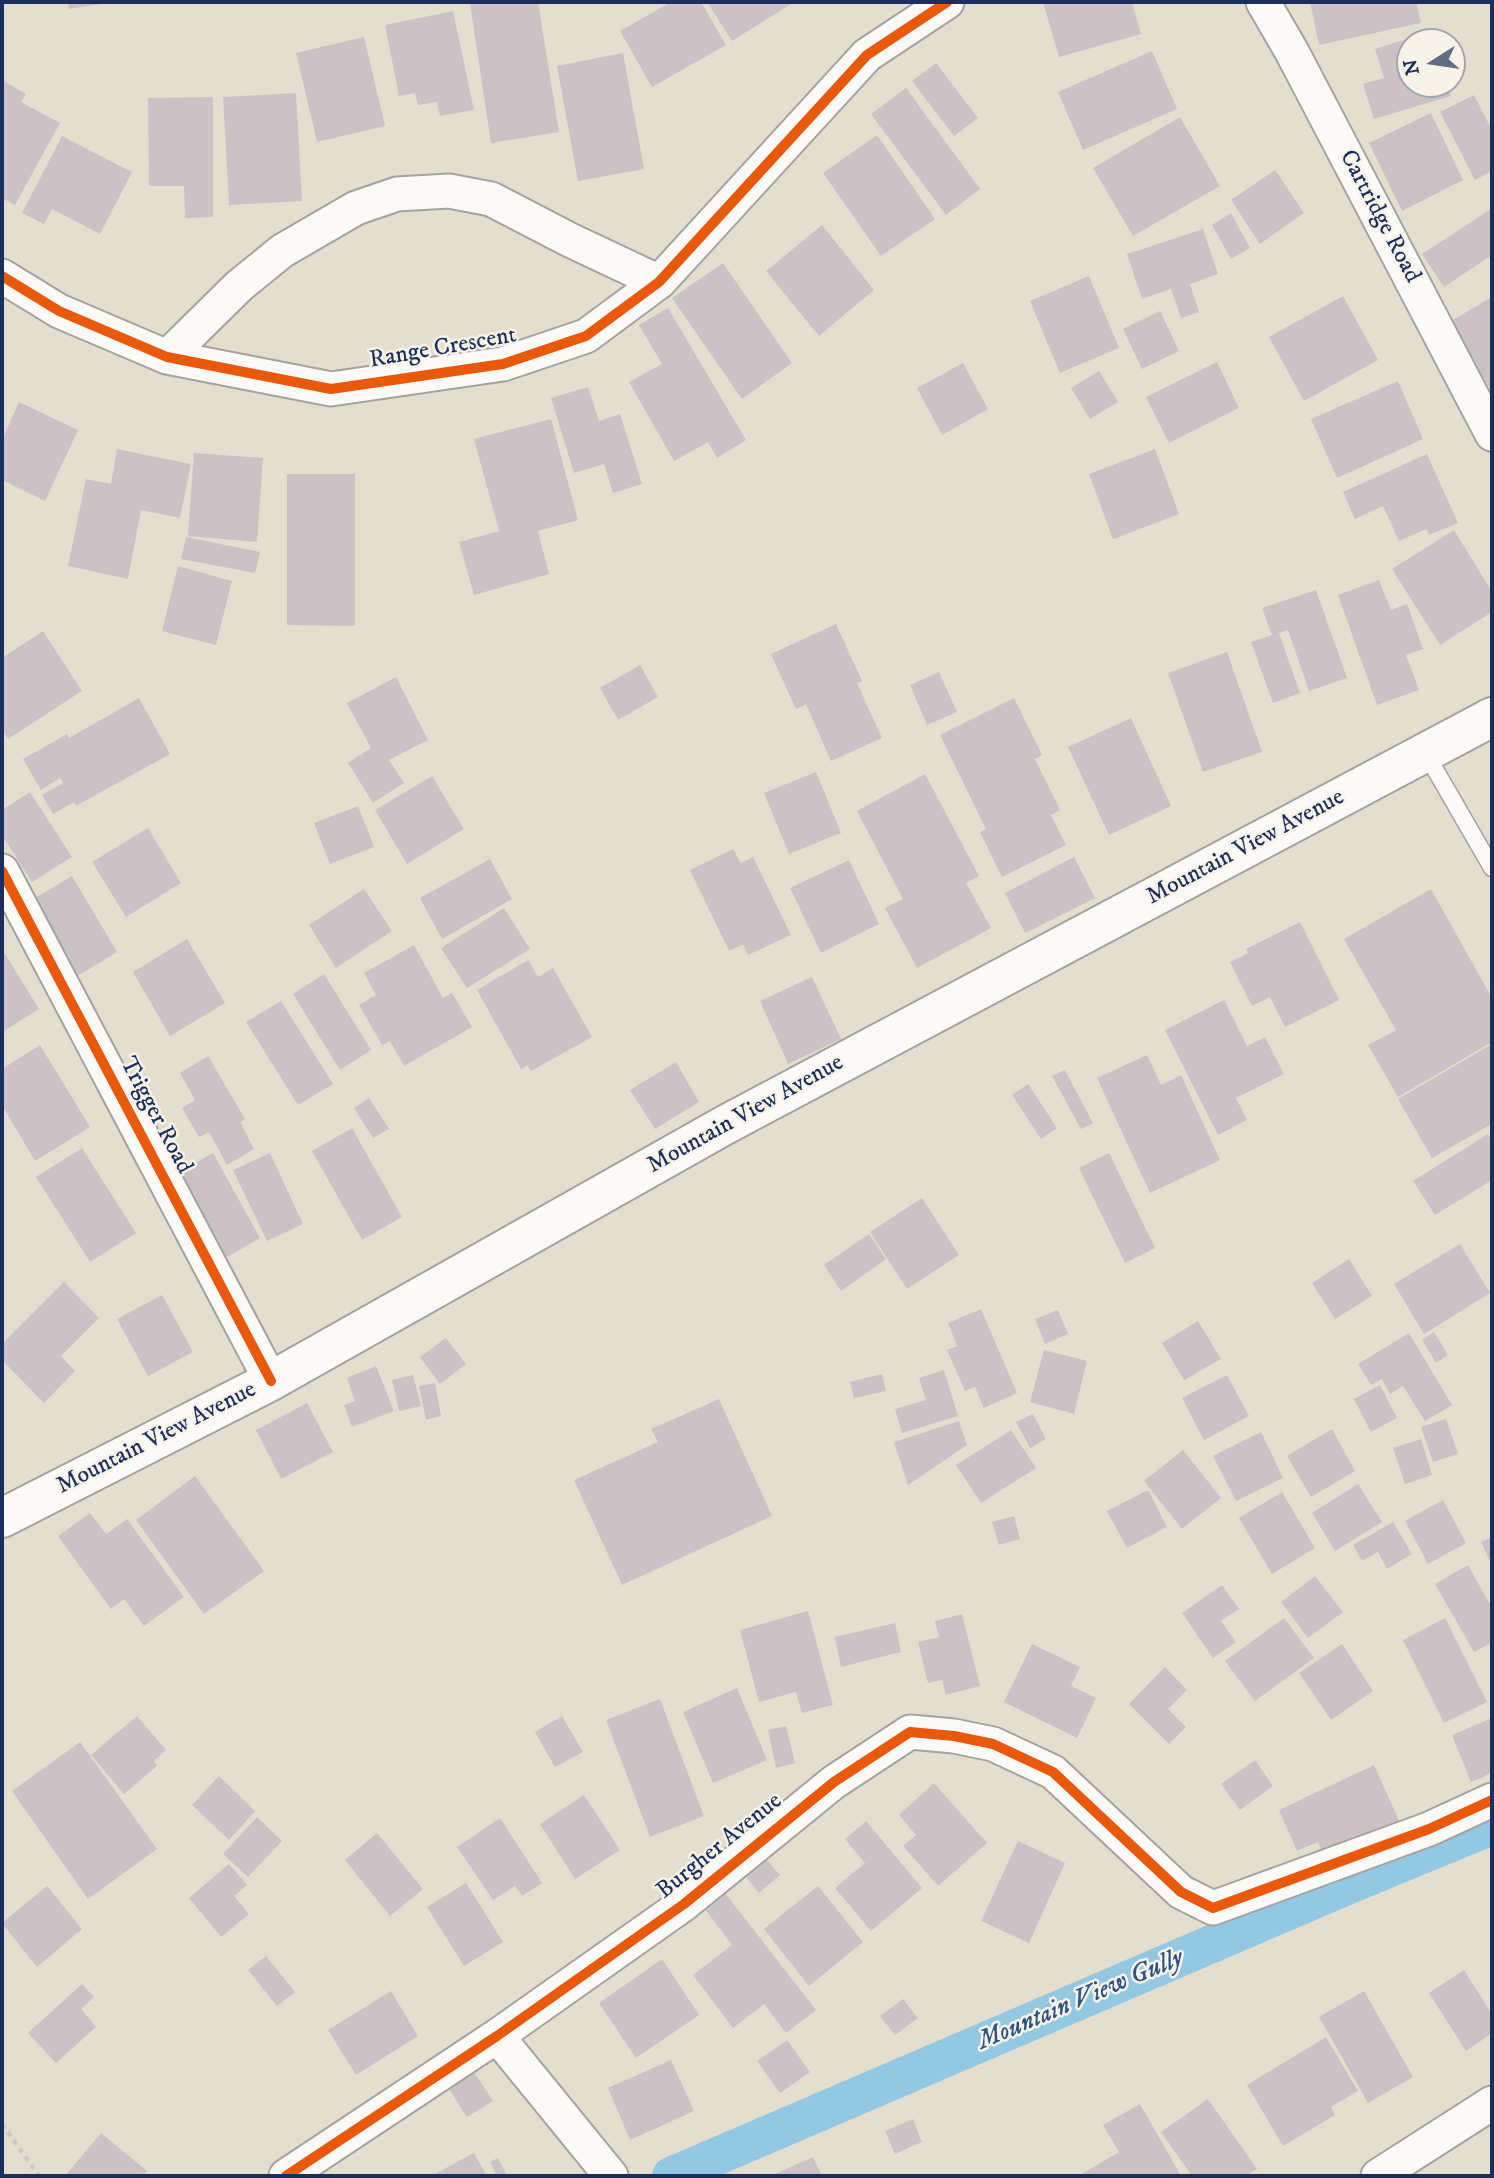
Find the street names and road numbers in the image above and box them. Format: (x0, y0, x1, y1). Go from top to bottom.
street label: Cartridge Road (1332, 146, 1426, 288)
street label: Range Crescent (367, 322, 519, 376)
street label: Mountain View Avenue (1142, 784, 1350, 912)
street label: Mountain View Avenue (643, 1049, 849, 1181)
street label: Trigger Road (112, 1053, 198, 1179)
street label: Mountain View Avenue (53, 1376, 261, 1502)
street label: Burgher Avenue (651, 1788, 789, 1906)

